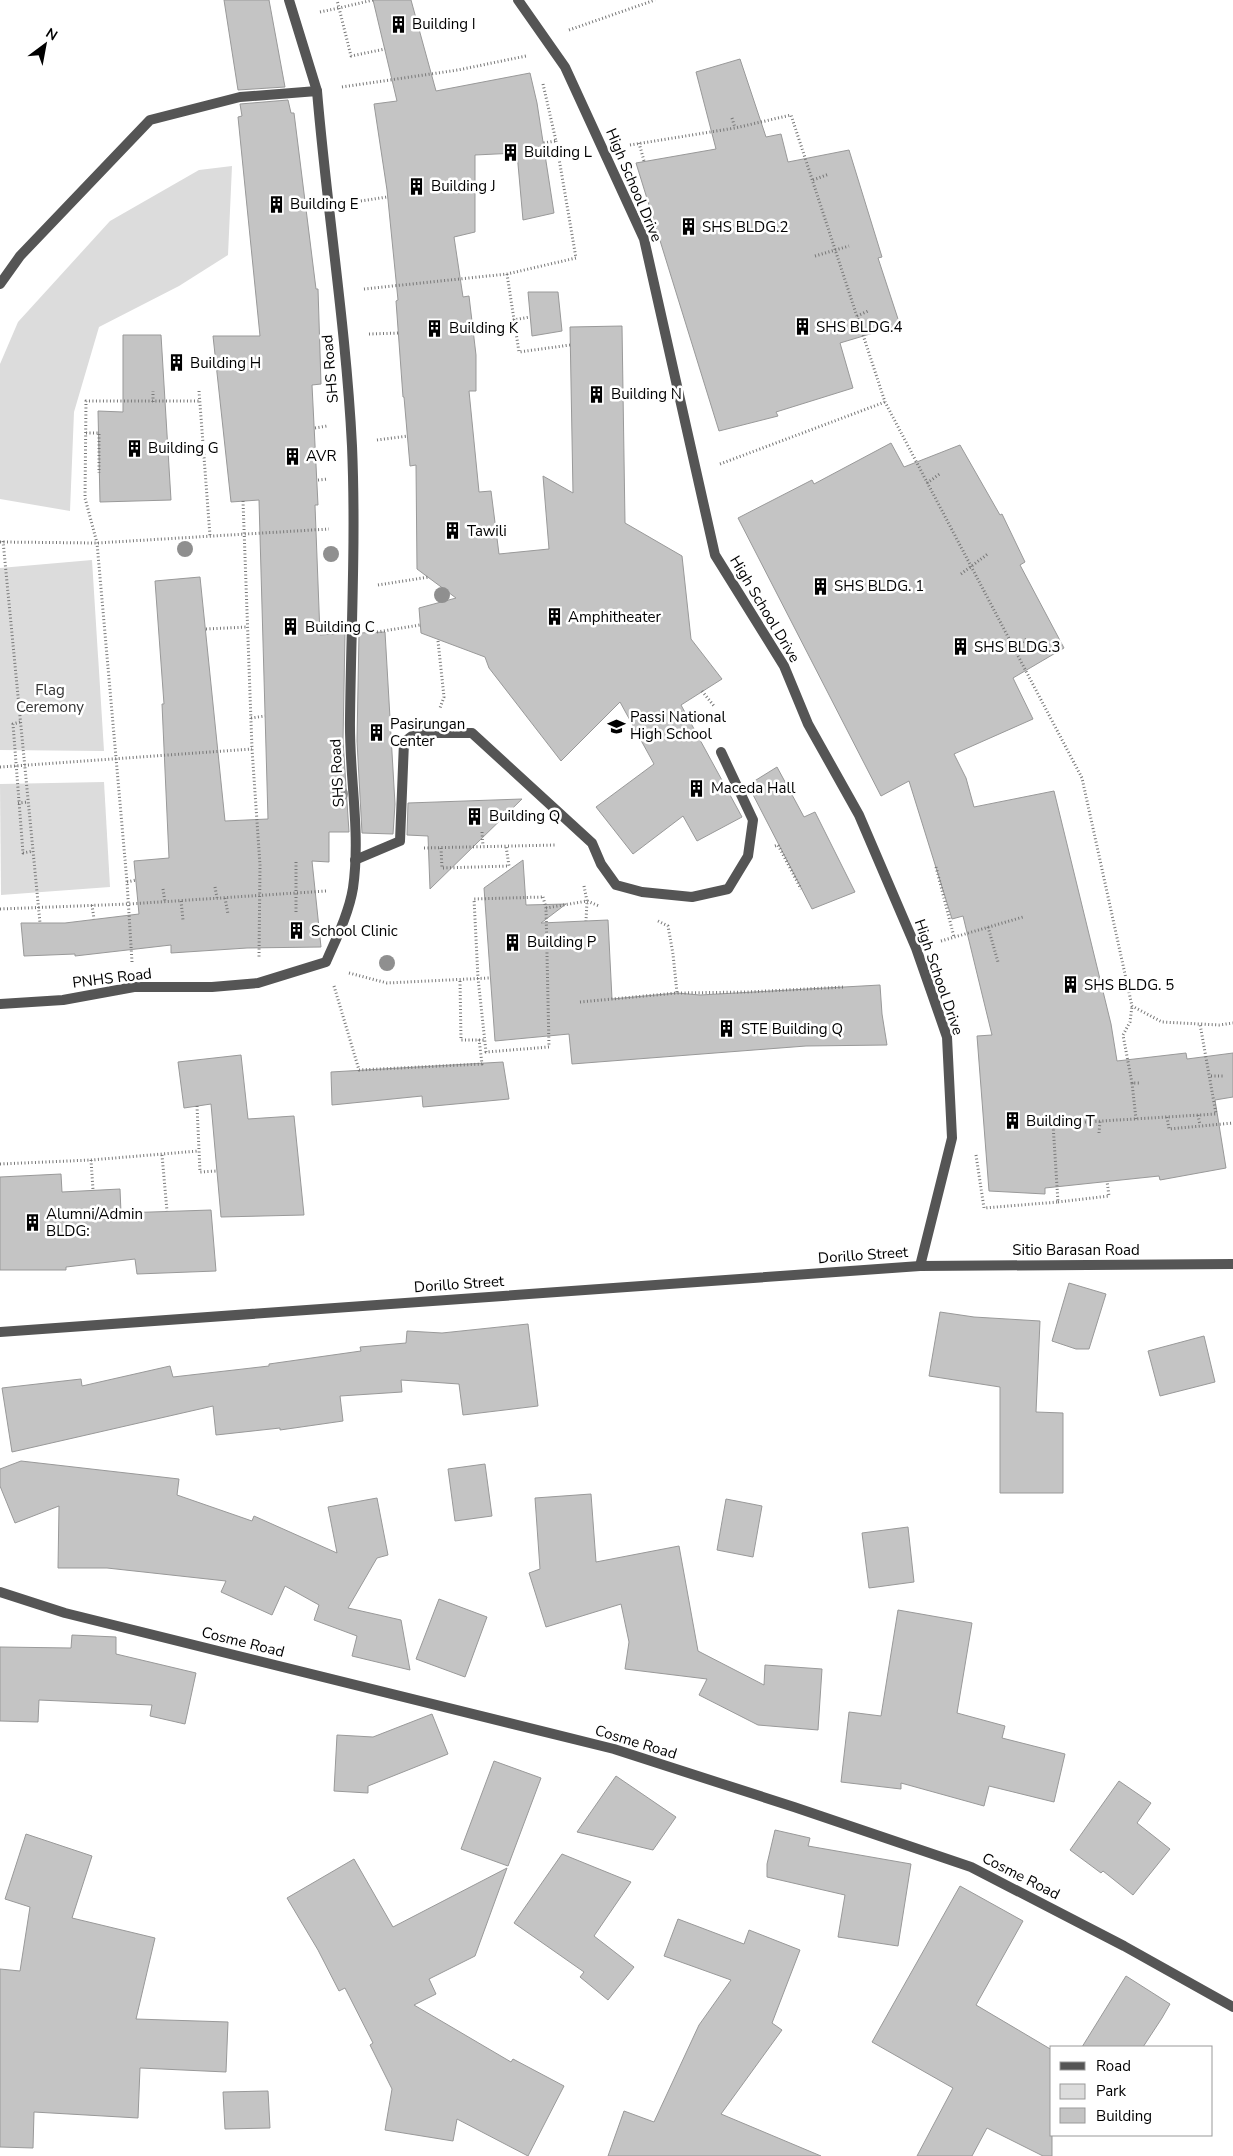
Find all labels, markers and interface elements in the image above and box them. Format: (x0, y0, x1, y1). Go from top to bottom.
building icon: Building I (388, 14, 408, 34)
place label: Building I (412, 14, 476, 34)
north arrow (20, 20, 70, 70)
text: N (42, 24, 61, 45)
street label: High School Drive (601, 125, 667, 245)
building icon: Building L (500, 142, 520, 162)
place label: Building L (524, 142, 592, 162)
building icon: Building J (407, 176, 427, 196)
place label: Building J (431, 176, 496, 196)
building icon: Building E (266, 194, 286, 214)
place label: Building E (290, 194, 359, 214)
building icon: SHS BLDG.2 (678, 217, 698, 237)
place label: SHS BLDG.2 (702, 217, 788, 237)
building icon: SHS BLDG.4 (792, 317, 812, 337)
place label: SHS BLDG.4 (816, 317, 902, 337)
building icon: Building K (425, 318, 445, 338)
place label: Building K (449, 318, 519, 338)
street label: SHS Road (317, 334, 343, 404)
building icon: Building H (166, 353, 186, 373)
place label: Building H (190, 353, 261, 373)
building icon: Building N (587, 384, 607, 404)
place label: Building N (611, 384, 682, 404)
building icon: Building G (124, 438, 144, 458)
place label: Building G (148, 438, 219, 458)
building icon: AVR (282, 446, 302, 466)
place label: AVR (306, 446, 337, 466)
building icon: Tawili (443, 521, 463, 541)
place label: Tawili (467, 521, 507, 541)
street label: High School Drive (725, 552, 805, 666)
building icon: SHS BLDG. 1 (810, 576, 830, 596)
place label: SHS BLDG. 1 (834, 576, 924, 596)
building icon: Amphitheater (544, 607, 564, 627)
place label: Amphitheater (568, 607, 661, 627)
building icon: Building C (281, 617, 301, 637)
place label: Building C (305, 617, 375, 637)
building icon: SHS BLDG.3 (950, 637, 970, 657)
place label: SHS BLDG.3 (974, 637, 1060, 657)
park label: Flag Ceremony (16, 680, 84, 717)
place label: Passi National High School (630, 707, 726, 744)
place label: Pasirungan Center (390, 714, 465, 751)
school or university icon: Passi National High School (606, 716, 626, 736)
building icon: Pasirungan Center (366, 723, 386, 743)
street label: SHS Road (325, 738, 349, 808)
building icon: Maceda Hall (687, 778, 707, 798)
place label: Maceda Hall (711, 778, 796, 798)
building icon: Building Q (465, 806, 485, 826)
place label: Building Q (489, 806, 560, 826)
street label: High School Drive (910, 916, 968, 1038)
building icon: School Clinic (287, 921, 307, 941)
place label: School Clinic (311, 921, 398, 941)
building icon: Building P (503, 932, 523, 952)
place label: Building P (527, 932, 597, 952)
street label: PNHS Road (71, 963, 153, 993)
building icon: SHS BLDG. 5 (1060, 975, 1080, 995)
place label: SHS BLDG. 5 (1084, 975, 1174, 995)
building icon: STE Building Q (717, 1019, 737, 1039)
place label: STE Building Q (741, 1019, 843, 1039)
building icon: Building T (1002, 1111, 1022, 1131)
place label: Building T (1026, 1111, 1095, 1131)
place label: Alumni/Admin BLDG: (46, 1204, 143, 1241)
building icon: Alumni/Admin BLDG: (22, 1213, 42, 1233)
street label: Sitio Barasan Road (1012, 1240, 1140, 1260)
street label: Dorillo Street (817, 1242, 909, 1268)
street label: Dorillo Street (413, 1271, 505, 1297)
street label: Cosme Road (199, 1622, 287, 1662)
street label: Cosme Road (593, 1720, 679, 1764)
street label: Cosme Road (979, 1848, 1063, 1904)
legend (1050, 2046, 1213, 2136)
text: Road (1096, 2056, 1131, 2076)
text: Park (1096, 2081, 1126, 2101)
text: Building (1096, 2106, 1152, 2126)

